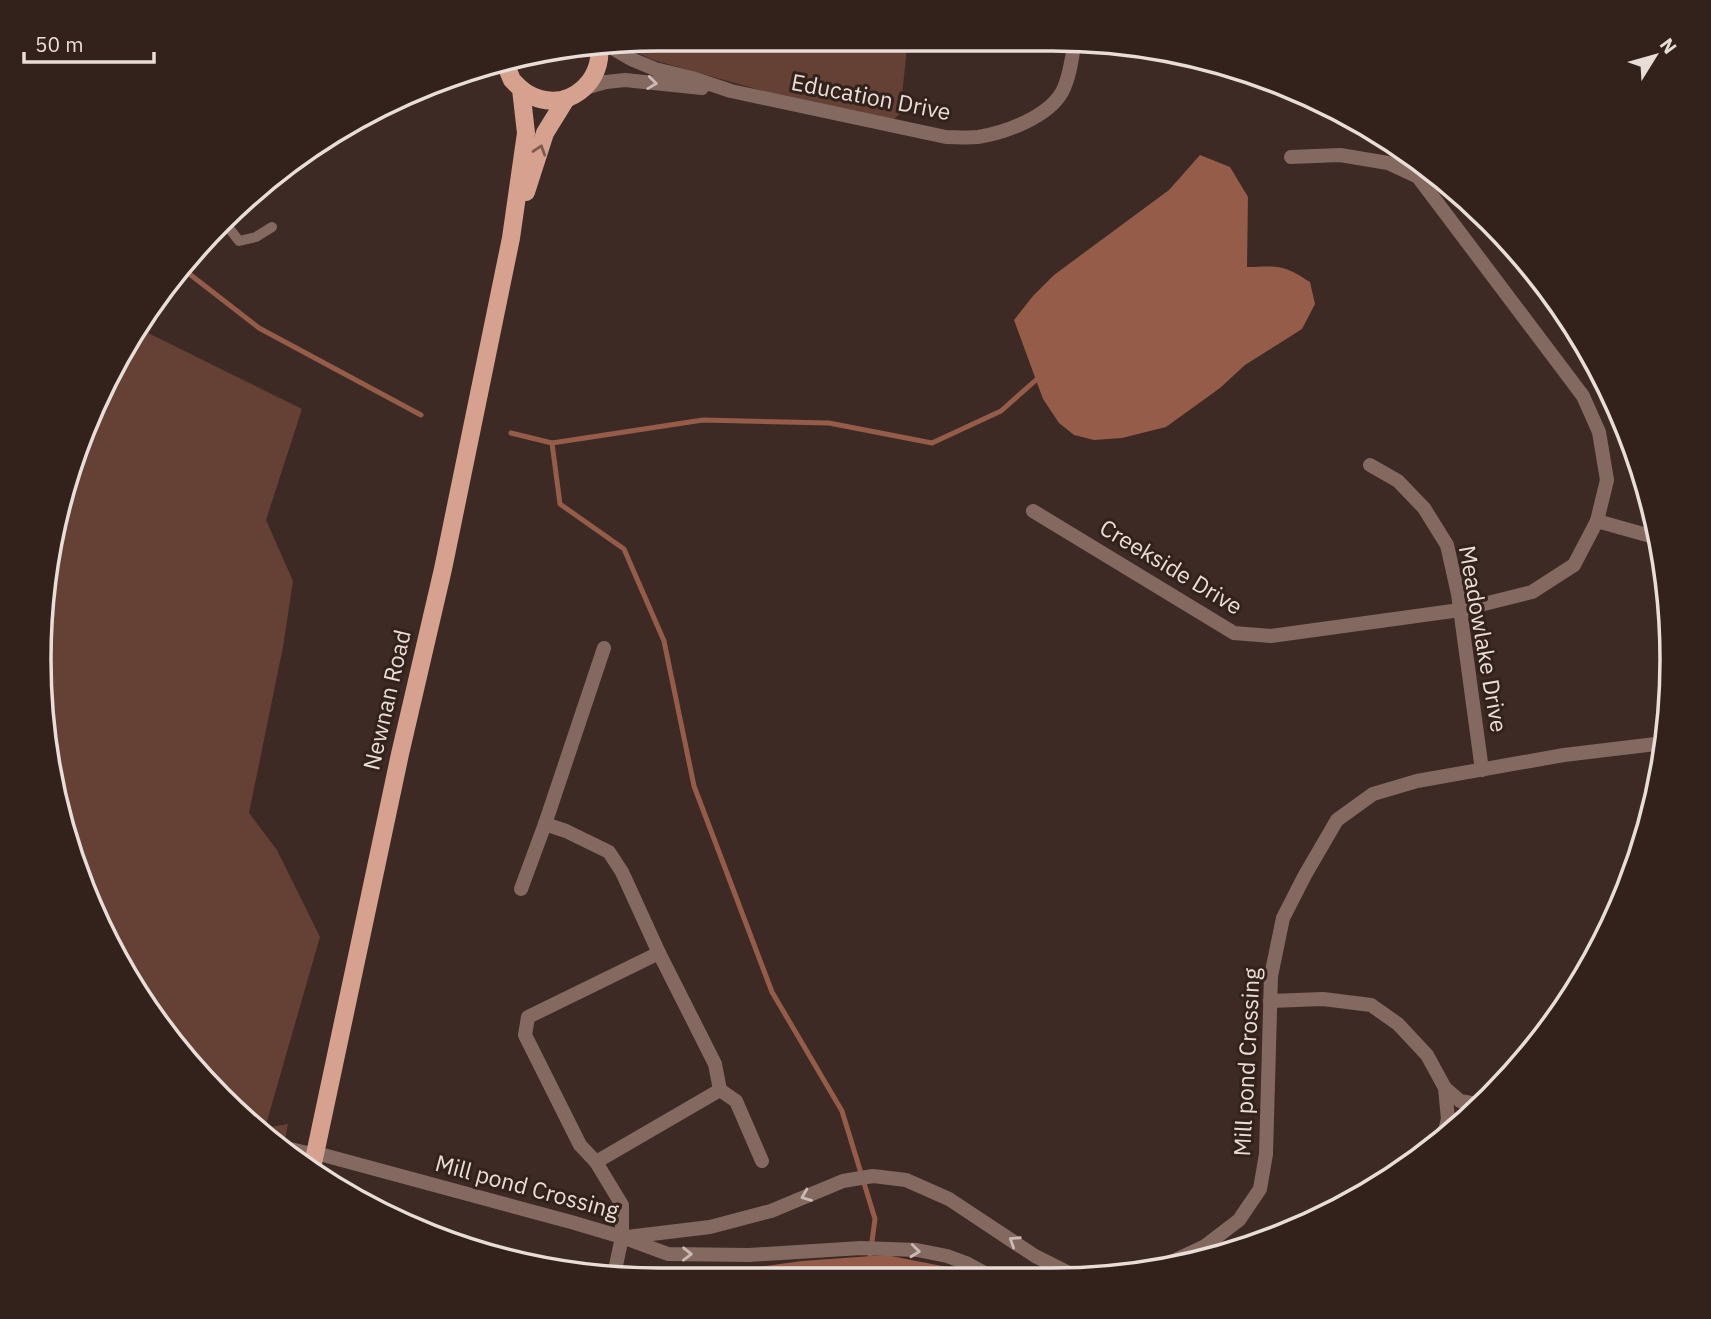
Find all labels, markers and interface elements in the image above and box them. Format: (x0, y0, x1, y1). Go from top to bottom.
scale bar (24, 21, 154, 65)
north arrow (1620, 21, 1690, 91)
text: 50 m (35, 30, 84, 58)
text: N (1655, 33, 1682, 58)
street label: Education Drive (789, 66, 954, 126)
one-way arrow (646, 75, 658, 90)
one-way arrow (532, 144, 546, 157)
street label: Creekside Drive (1095, 512, 1248, 621)
street label: Meadowlake Drive (1453, 543, 1515, 735)
street label: Newnan Road (355, 627, 417, 773)
street label: Mill pond Crossing (1226, 967, 1266, 1157)
street label: Mill pond Crossing (432, 1147, 622, 1225)
one-way arrow (801, 1188, 813, 1202)
one-way arrow (1008, 1237, 1021, 1250)
one-way arrow (909, 1243, 920, 1258)
one-way arrow (683, 1246, 693, 1262)

